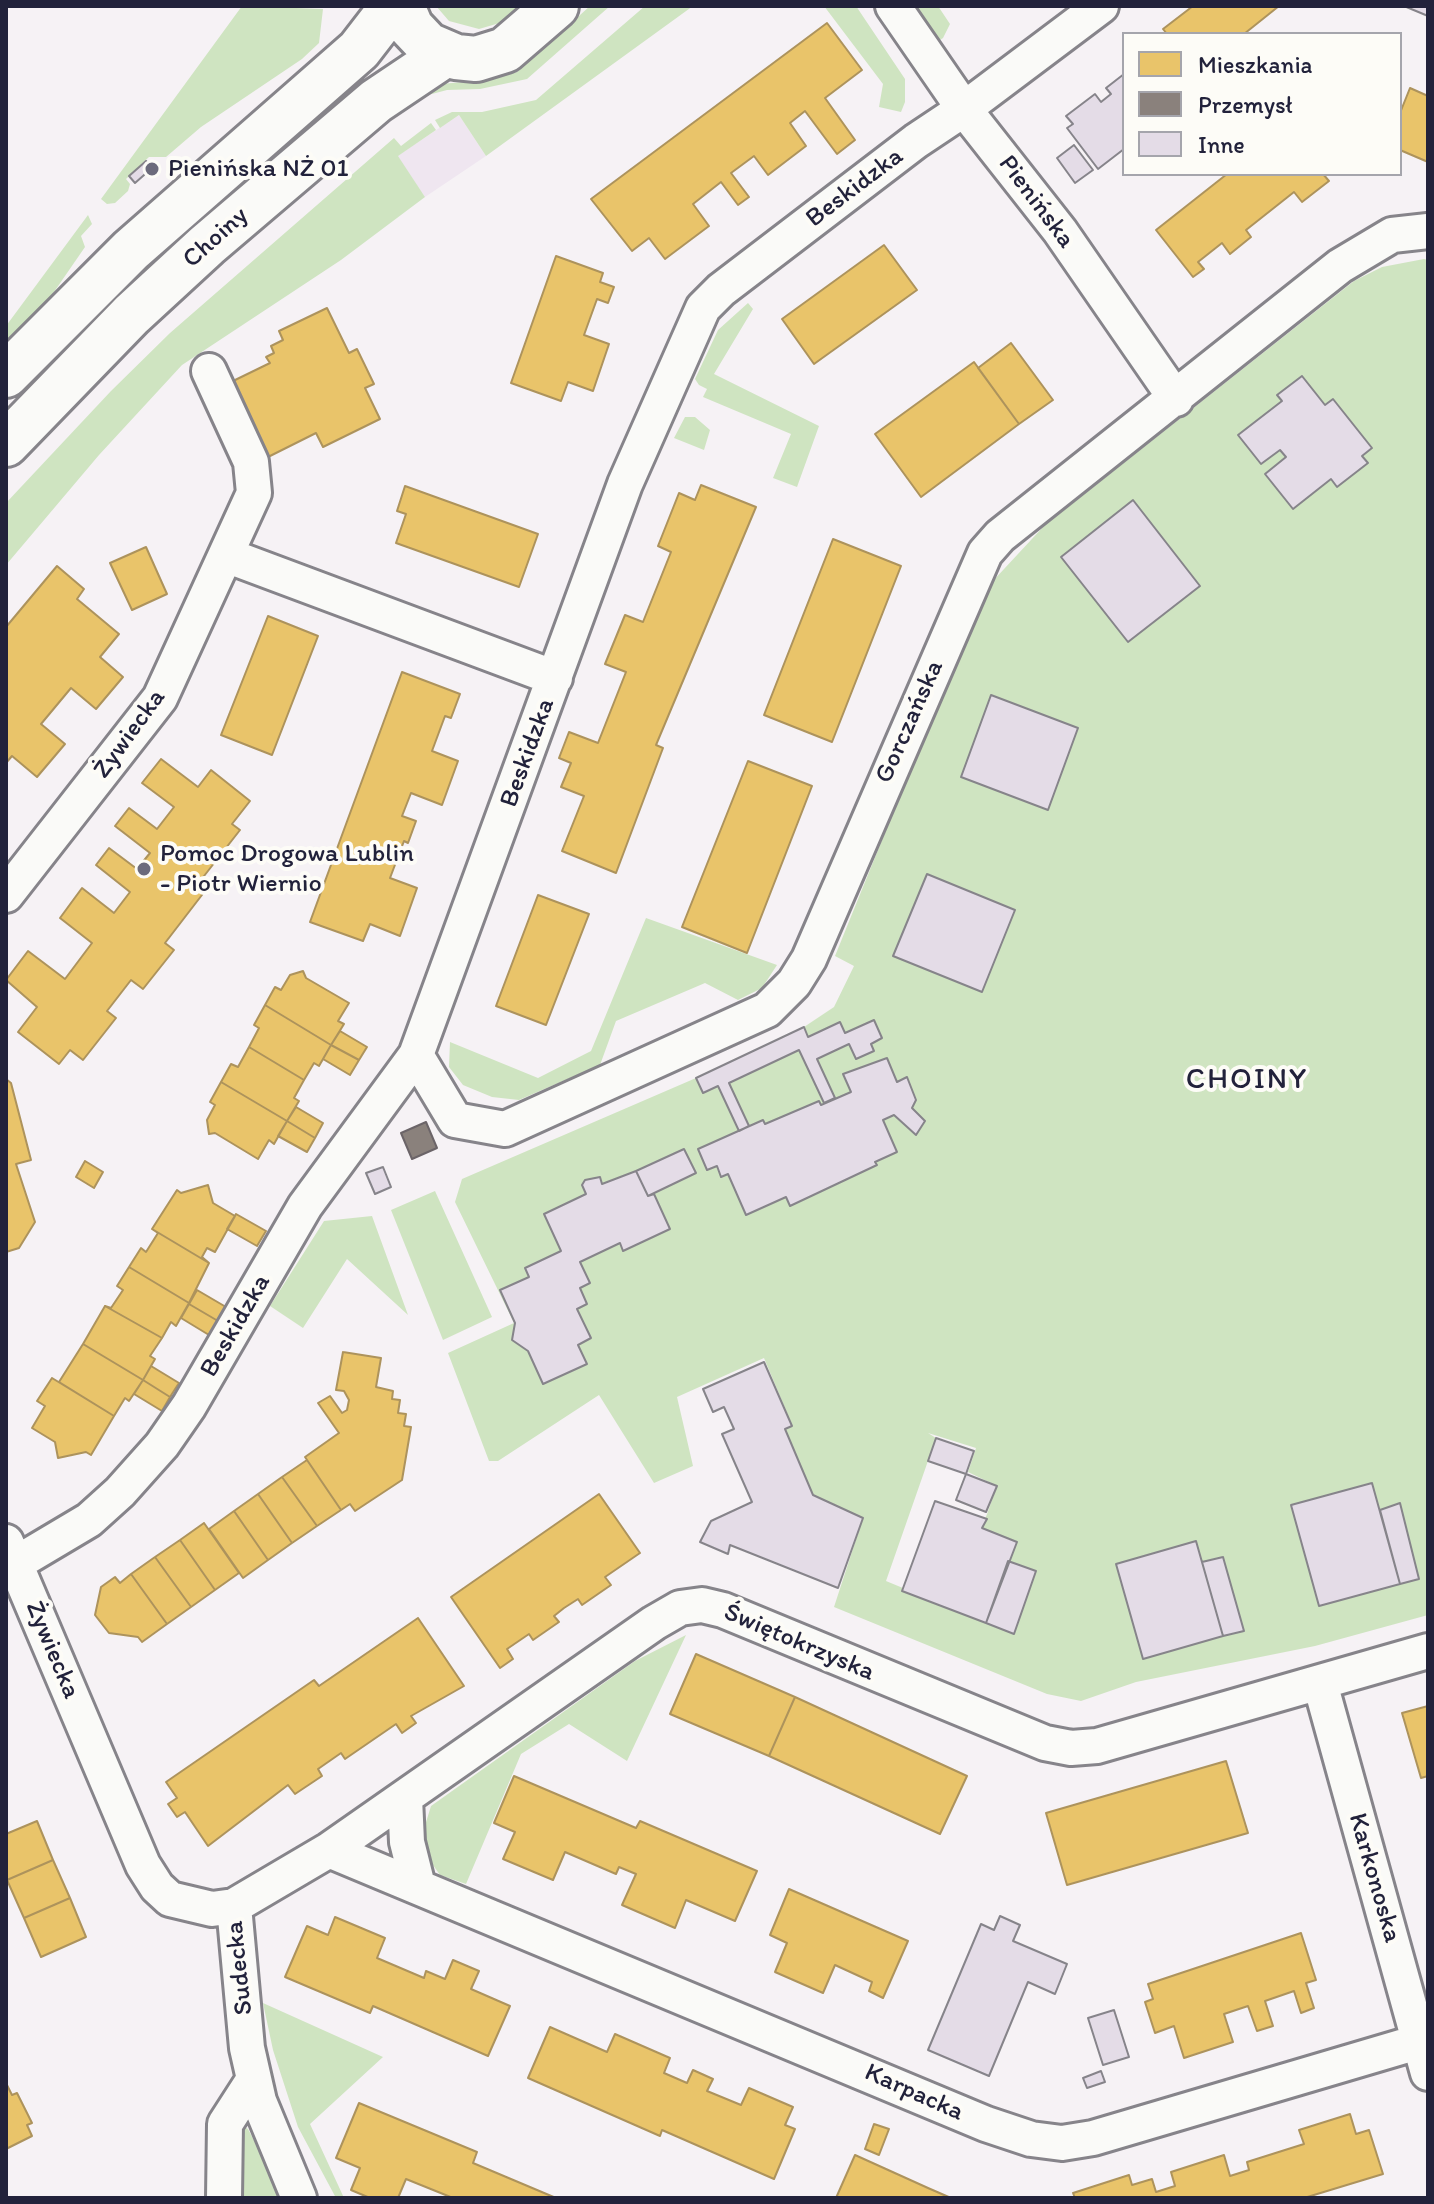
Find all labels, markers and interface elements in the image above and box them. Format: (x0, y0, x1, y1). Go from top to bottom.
legend (1122, 32, 1402, 176)
text: Mieszkania (1198, 50, 1312, 79)
text: Przemysł (1198, 90, 1293, 119)
text: Inne (1198, 130, 1245, 159)
street label: Beskidzka (800, 141, 910, 235)
street label: Pienińska (991, 149, 1081, 255)
place label: Pienińska NŻ 01 (168, 153, 349, 185)
marker: Pienińska NŻ 01 (143, 160, 161, 178)
street label: Choiny (177, 201, 255, 275)
street label: Gorczańska (869, 656, 951, 788)
street label: Żywiecka (87, 683, 173, 785)
street label: Beskidzka (494, 694, 562, 812)
place label: Pomoc Drogowa Lublin - Piotr Wiernio (160, 838, 414, 900)
marker: Pomoc Drogowa Lublin - Piotr Wiernio (135, 860, 153, 878)
district label: CHOINY (1188, 1062, 1306, 1098)
street label: Beskidzka (194, 1269, 278, 1383)
street label: Żywiecka (18, 1597, 86, 1703)
street label: Świętokrzyska (719, 1597, 879, 1689)
street label: Karkonoska (1341, 1810, 1407, 1946)
street label: Sudecka (220, 1919, 260, 2017)
street label: Karpacka (860, 2057, 968, 2129)

